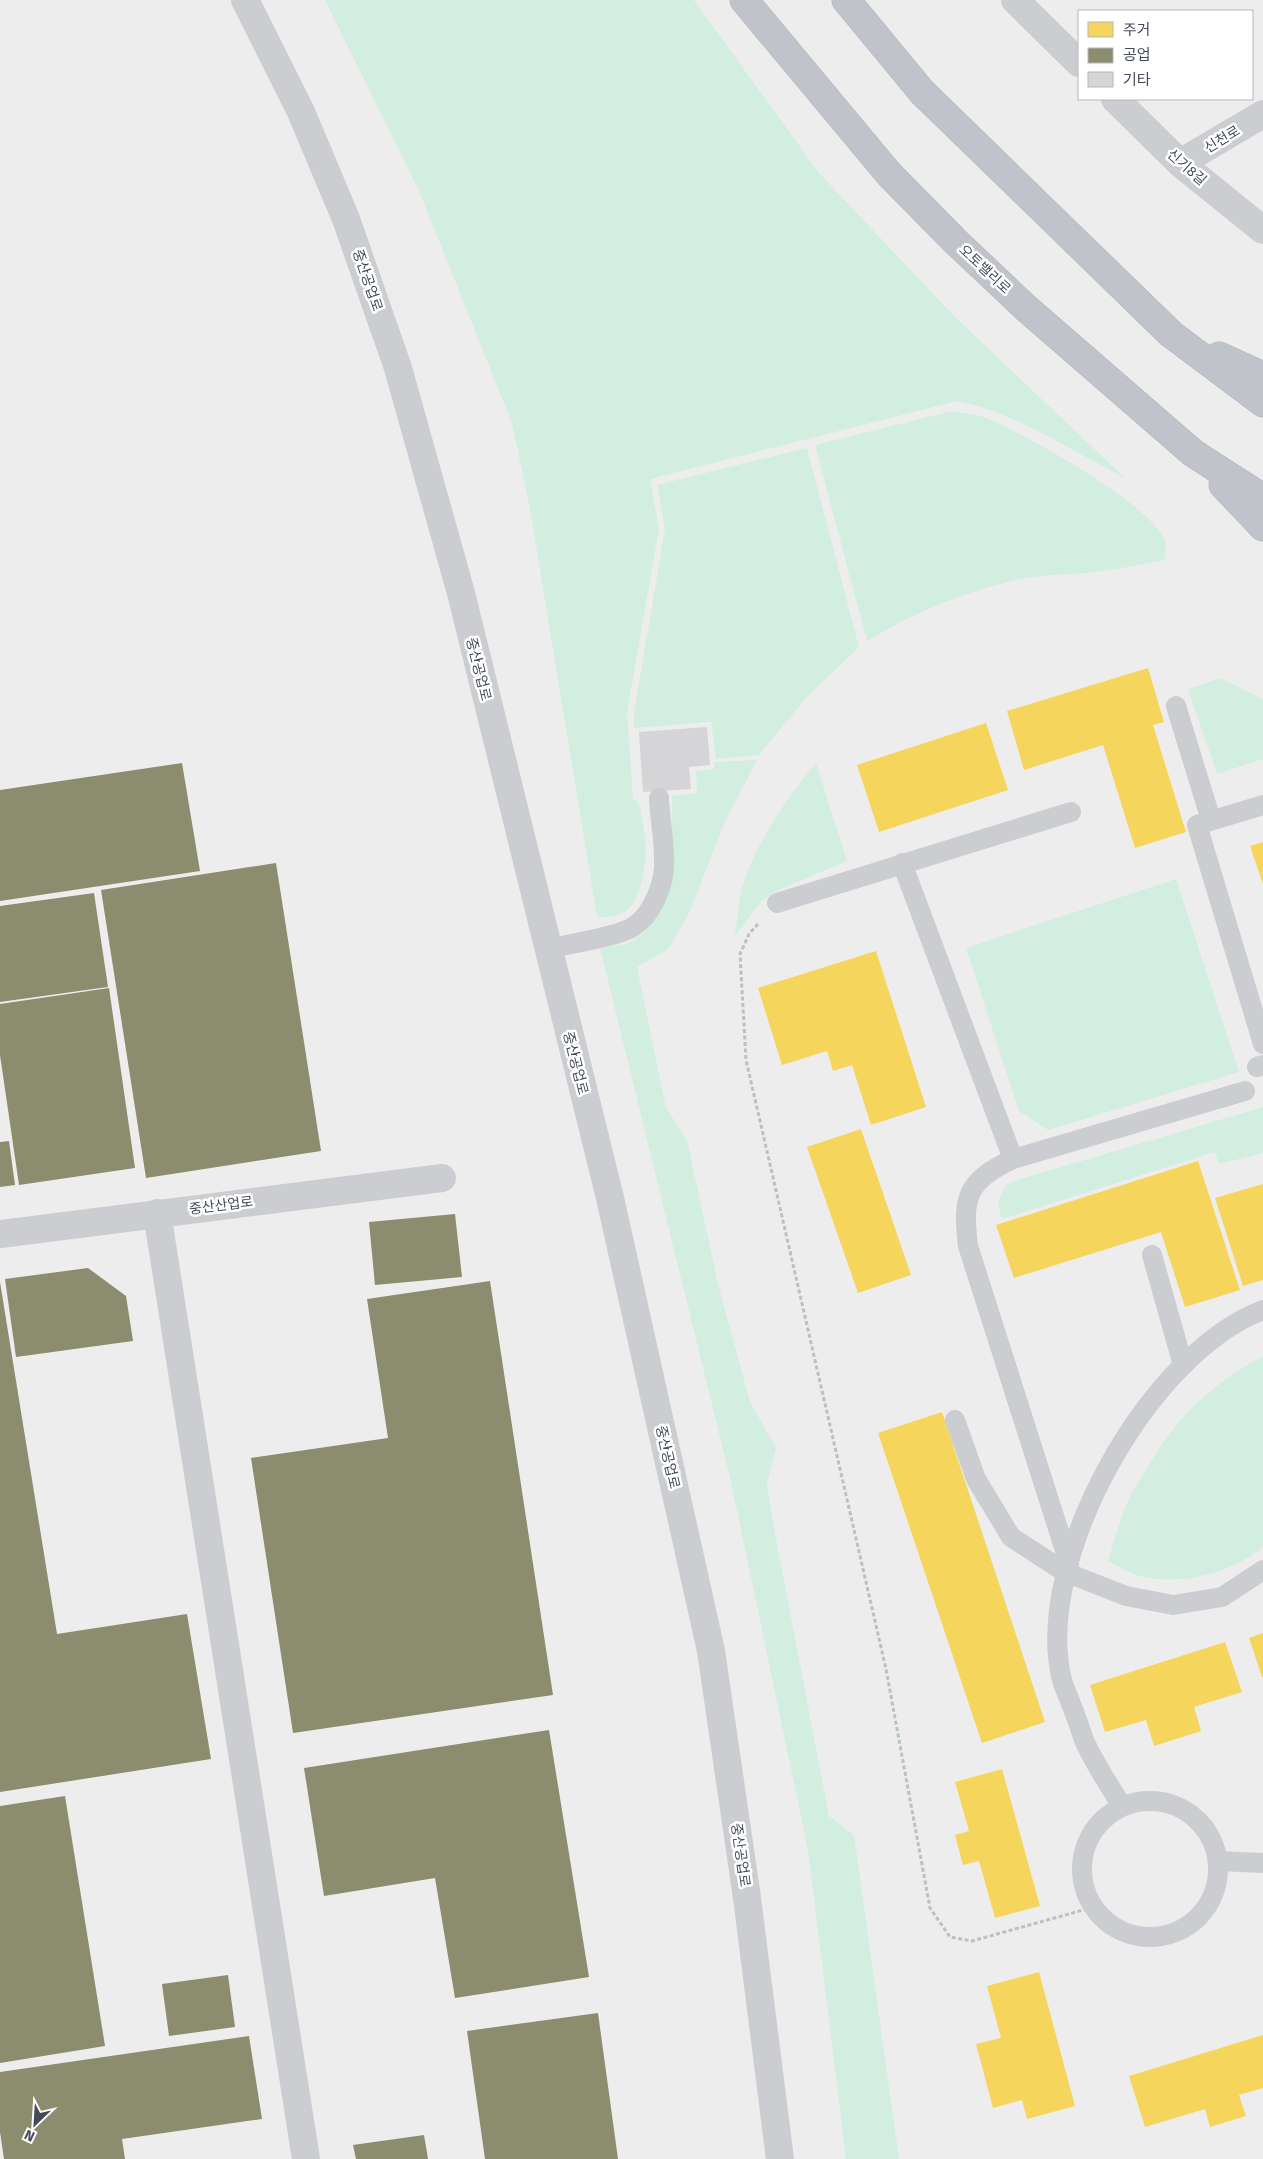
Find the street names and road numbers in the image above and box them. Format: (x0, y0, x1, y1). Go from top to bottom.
street label: 신천로 (1201, 122, 1243, 157)
street label: 신기8길 (1164, 146, 1210, 189)
street label: 오토밸리로 (955, 241, 1014, 298)
street label: 중산공업로 (349, 247, 386, 313)
street label: 중산공업로 (462, 636, 495, 703)
street label: 중산공업로 (559, 1030, 592, 1097)
street label: 중산산업로 (188, 1193, 254, 1218)
street label: 중산공업로 (652, 1424, 683, 1491)
street label: 중산공업로 (728, 1822, 753, 1888)

